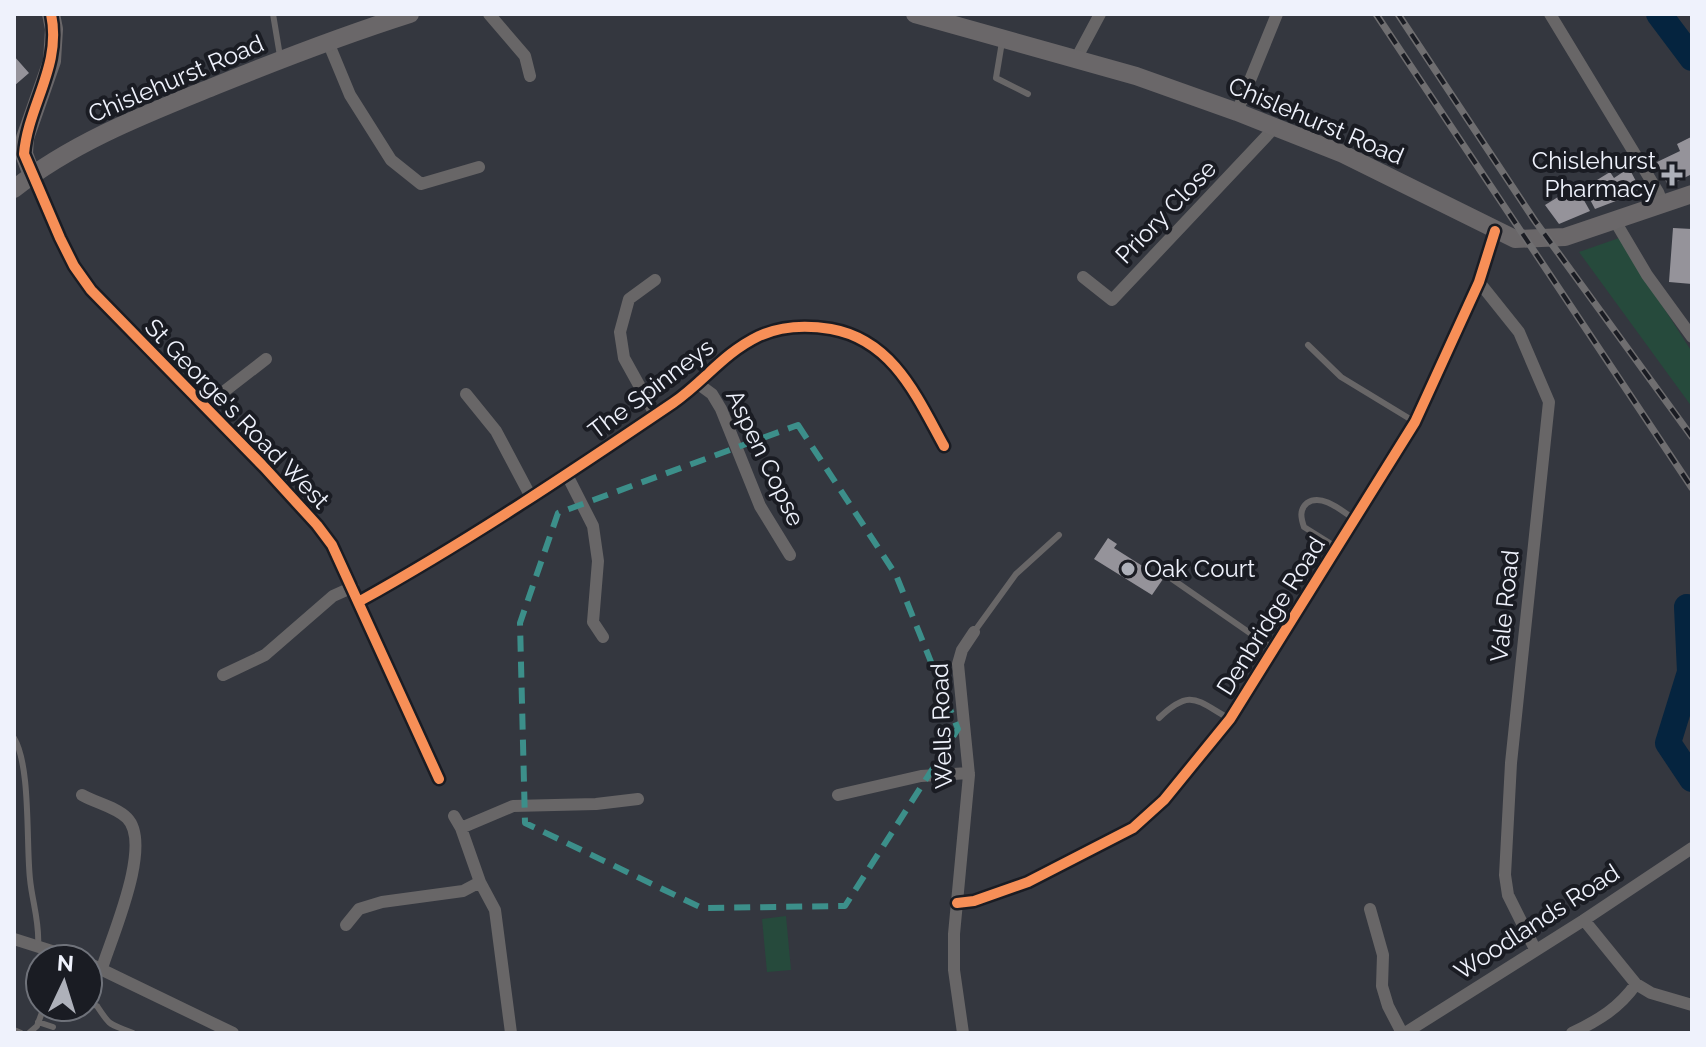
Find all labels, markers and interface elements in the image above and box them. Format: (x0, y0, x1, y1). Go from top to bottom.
street label: Chislehurst Road (84, 28, 268, 129)
street label: Chislehurst Road (1224, 70, 1408, 171)
place label: Chislehurst Pharmacy (1532, 146, 1656, 203)
street label: Priory Close (1109, 154, 1222, 269)
marker: Chislehurst Pharmacy (1663, 166, 1681, 184)
street label: St George's Road West (139, 313, 336, 515)
street label: The Spinneys (582, 332, 719, 445)
street label: Aspen Copse (720, 385, 811, 531)
street label: Denbridge Road (1210, 531, 1331, 700)
street label: Vale Road (1484, 549, 1525, 663)
place label: Oak Court (1144, 554, 1255, 583)
marker: Oak Court (1119, 560, 1137, 578)
street label: Wells Road (925, 663, 958, 789)
street label: Woodlands Road (1449, 857, 1625, 986)
north arrow (24, 943, 104, 1023)
text: N (56, 949, 75, 977)

